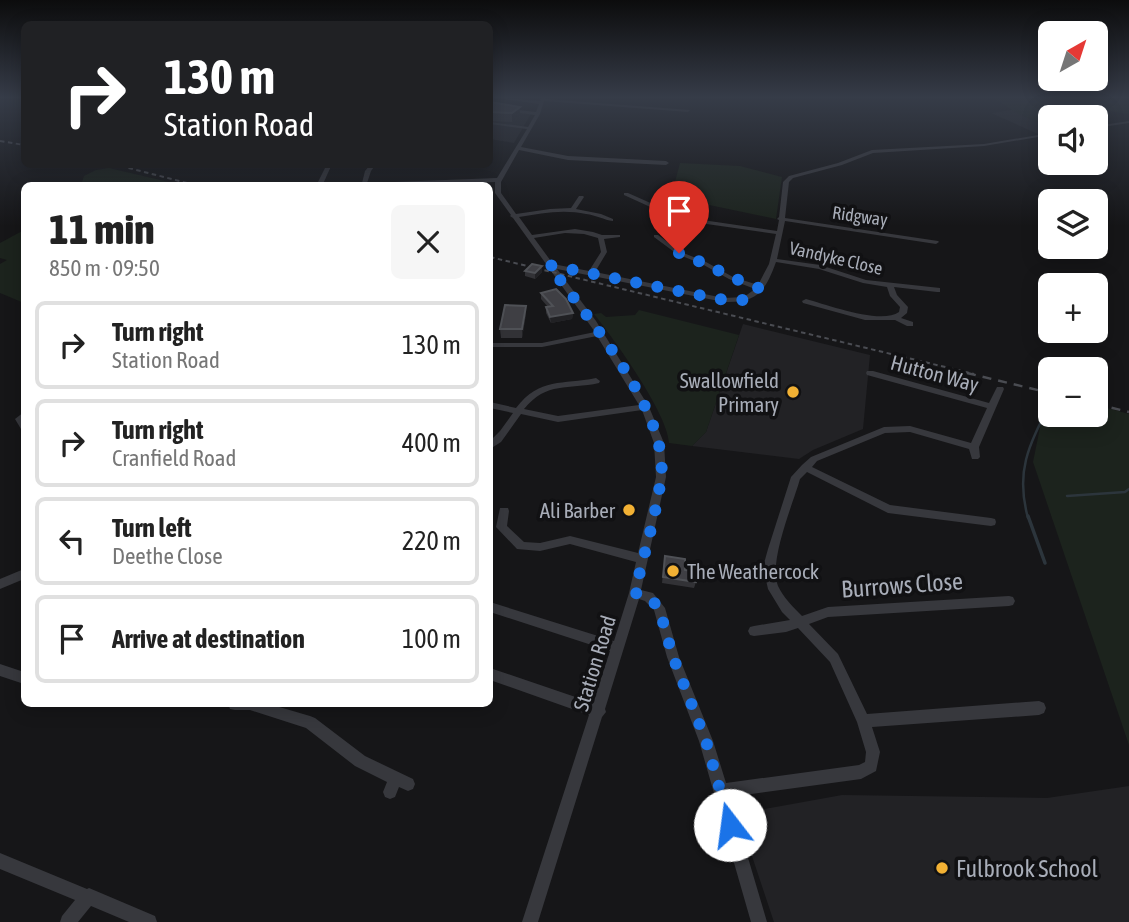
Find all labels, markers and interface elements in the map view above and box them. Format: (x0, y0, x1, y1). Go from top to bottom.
north arrow (1038, 21, 1108, 91)
map controls (1038, 21, 1108, 427)
text: 130 m (164, 48, 275, 104)
icon: right (49, 49, 140, 140)
button: sound (1038, 105, 1108, 175)
text: Station Road (164, 106, 314, 143)
pin (649, 181, 709, 253)
button: layers (1038, 189, 1108, 259)
icon: arrive (660, 192, 698, 230)
street label: Ridgway (831, 202, 889, 230)
text: 11 min (49, 205, 155, 253)
button: close (391, 205, 465, 279)
street label: Vandyke Close (787, 237, 885, 279)
text: 850 m · 09:50 (49, 255, 160, 281)
button: + (1038, 273, 1108, 343)
text: Turn right (112, 317, 203, 347)
icon: right (53, 326, 91, 364)
text: 130 m (402, 330, 461, 360)
text: Station Road (112, 347, 220, 373)
street label: Hutton Way (888, 350, 982, 396)
button: − (1038, 357, 1108, 427)
place label: Swallowfield Primary (680, 368, 779, 416)
marker: Swallowfield Primary (785, 384, 801, 400)
text: Turn right (112, 415, 203, 445)
icon: right (53, 424, 91, 462)
text: 400 m (402, 428, 461, 458)
text: Cranfield Road (112, 445, 236, 471)
place label: Ali Barber (540, 498, 616, 522)
marker: Ali Barber (621, 502, 637, 518)
text: Turn left (112, 513, 192, 543)
icon: left (53, 522, 91, 560)
text: 220 m (402, 526, 461, 556)
text: Deethe Close (112, 543, 223, 569)
place label: The Weathercock (687, 559, 819, 583)
marker: The Weathercock (665, 563, 681, 579)
street label: Burrows Close (840, 567, 964, 603)
street label: Station Road (568, 612, 620, 714)
icon: arrive (53, 620, 91, 658)
text: Arrive at destination (112, 624, 305, 654)
text: 100 m (402, 624, 461, 654)
position arrow (693, 788, 767, 862)
place label: Fulbrook School (956, 855, 1098, 882)
marker: Fulbrook School (934, 860, 950, 876)

